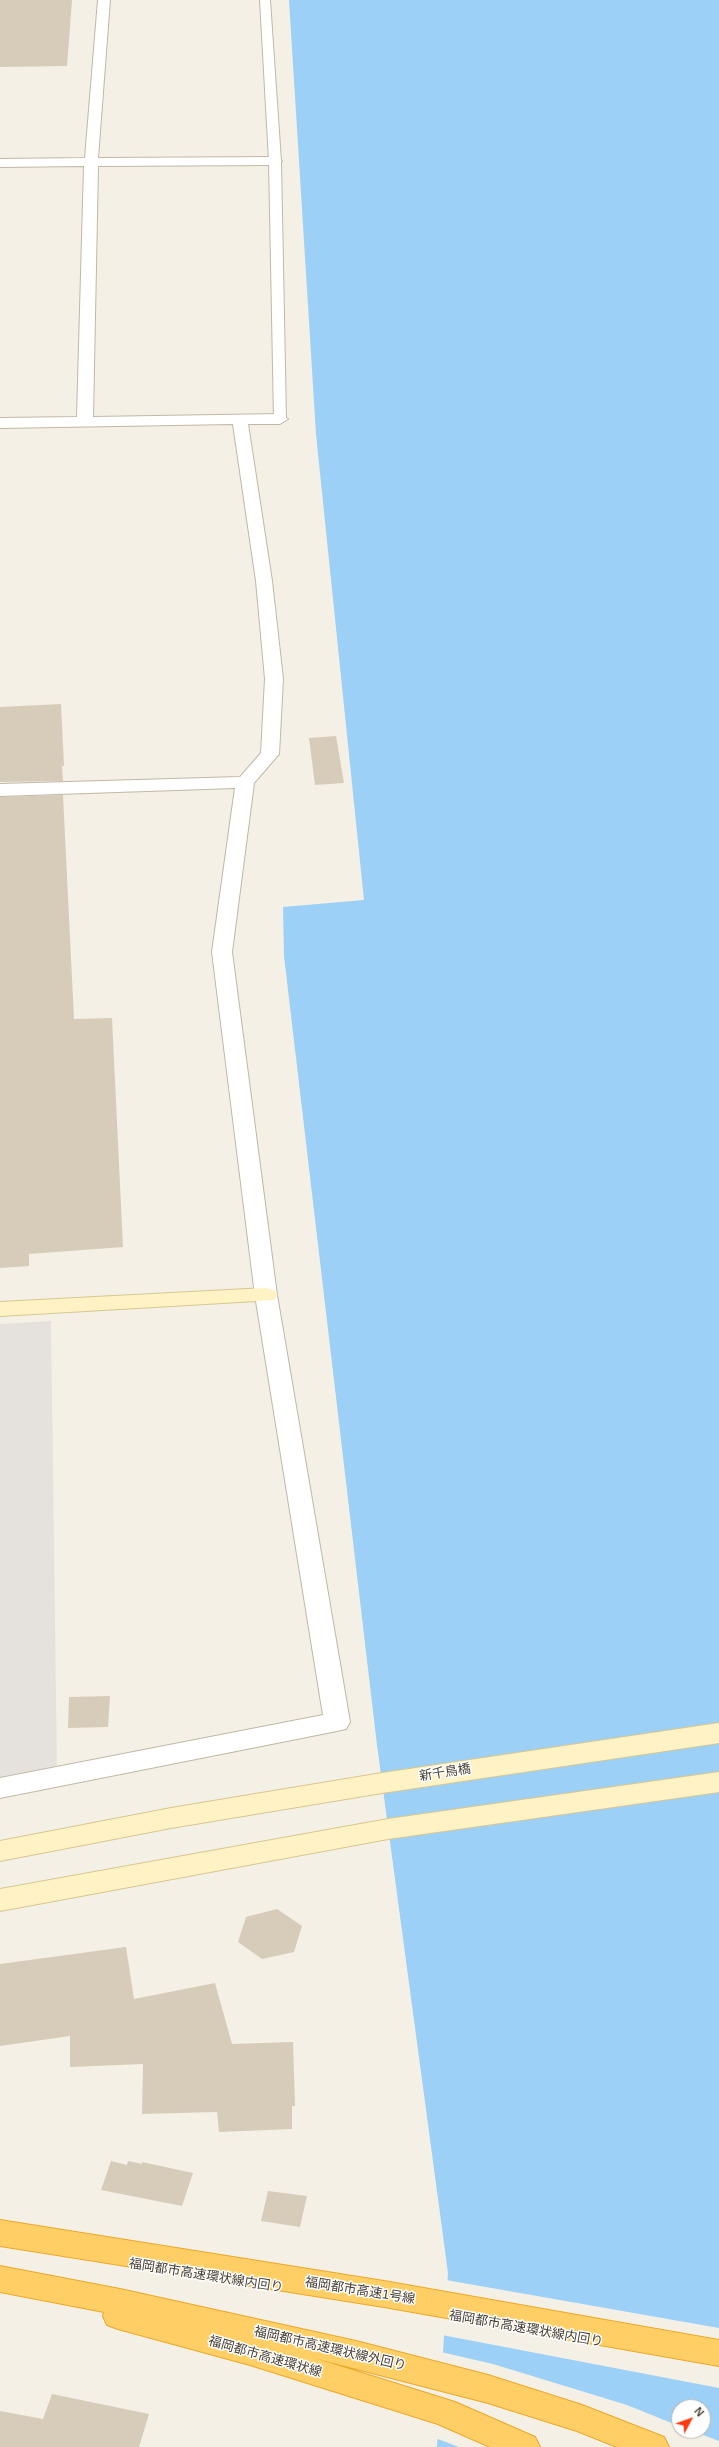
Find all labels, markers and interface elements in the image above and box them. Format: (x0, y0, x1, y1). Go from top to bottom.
street label: 新千鳥橋 (418, 1761, 472, 1785)
street label: 福岡都市高速環状線内回り (128, 2256, 284, 2296)
street label: 福岡都市高速1号線 (304, 2275, 416, 2307)
street label: 福岡都市高速環状線内回り (448, 2308, 604, 2350)
street label: 福岡都市高速環状線外回り (252, 2324, 408, 2374)
street label: 福岡都市高速環状線 (207, 2333, 323, 2381)
north arrow (671, 2399, 711, 2439)
text: N (692, 2405, 706, 2419)

